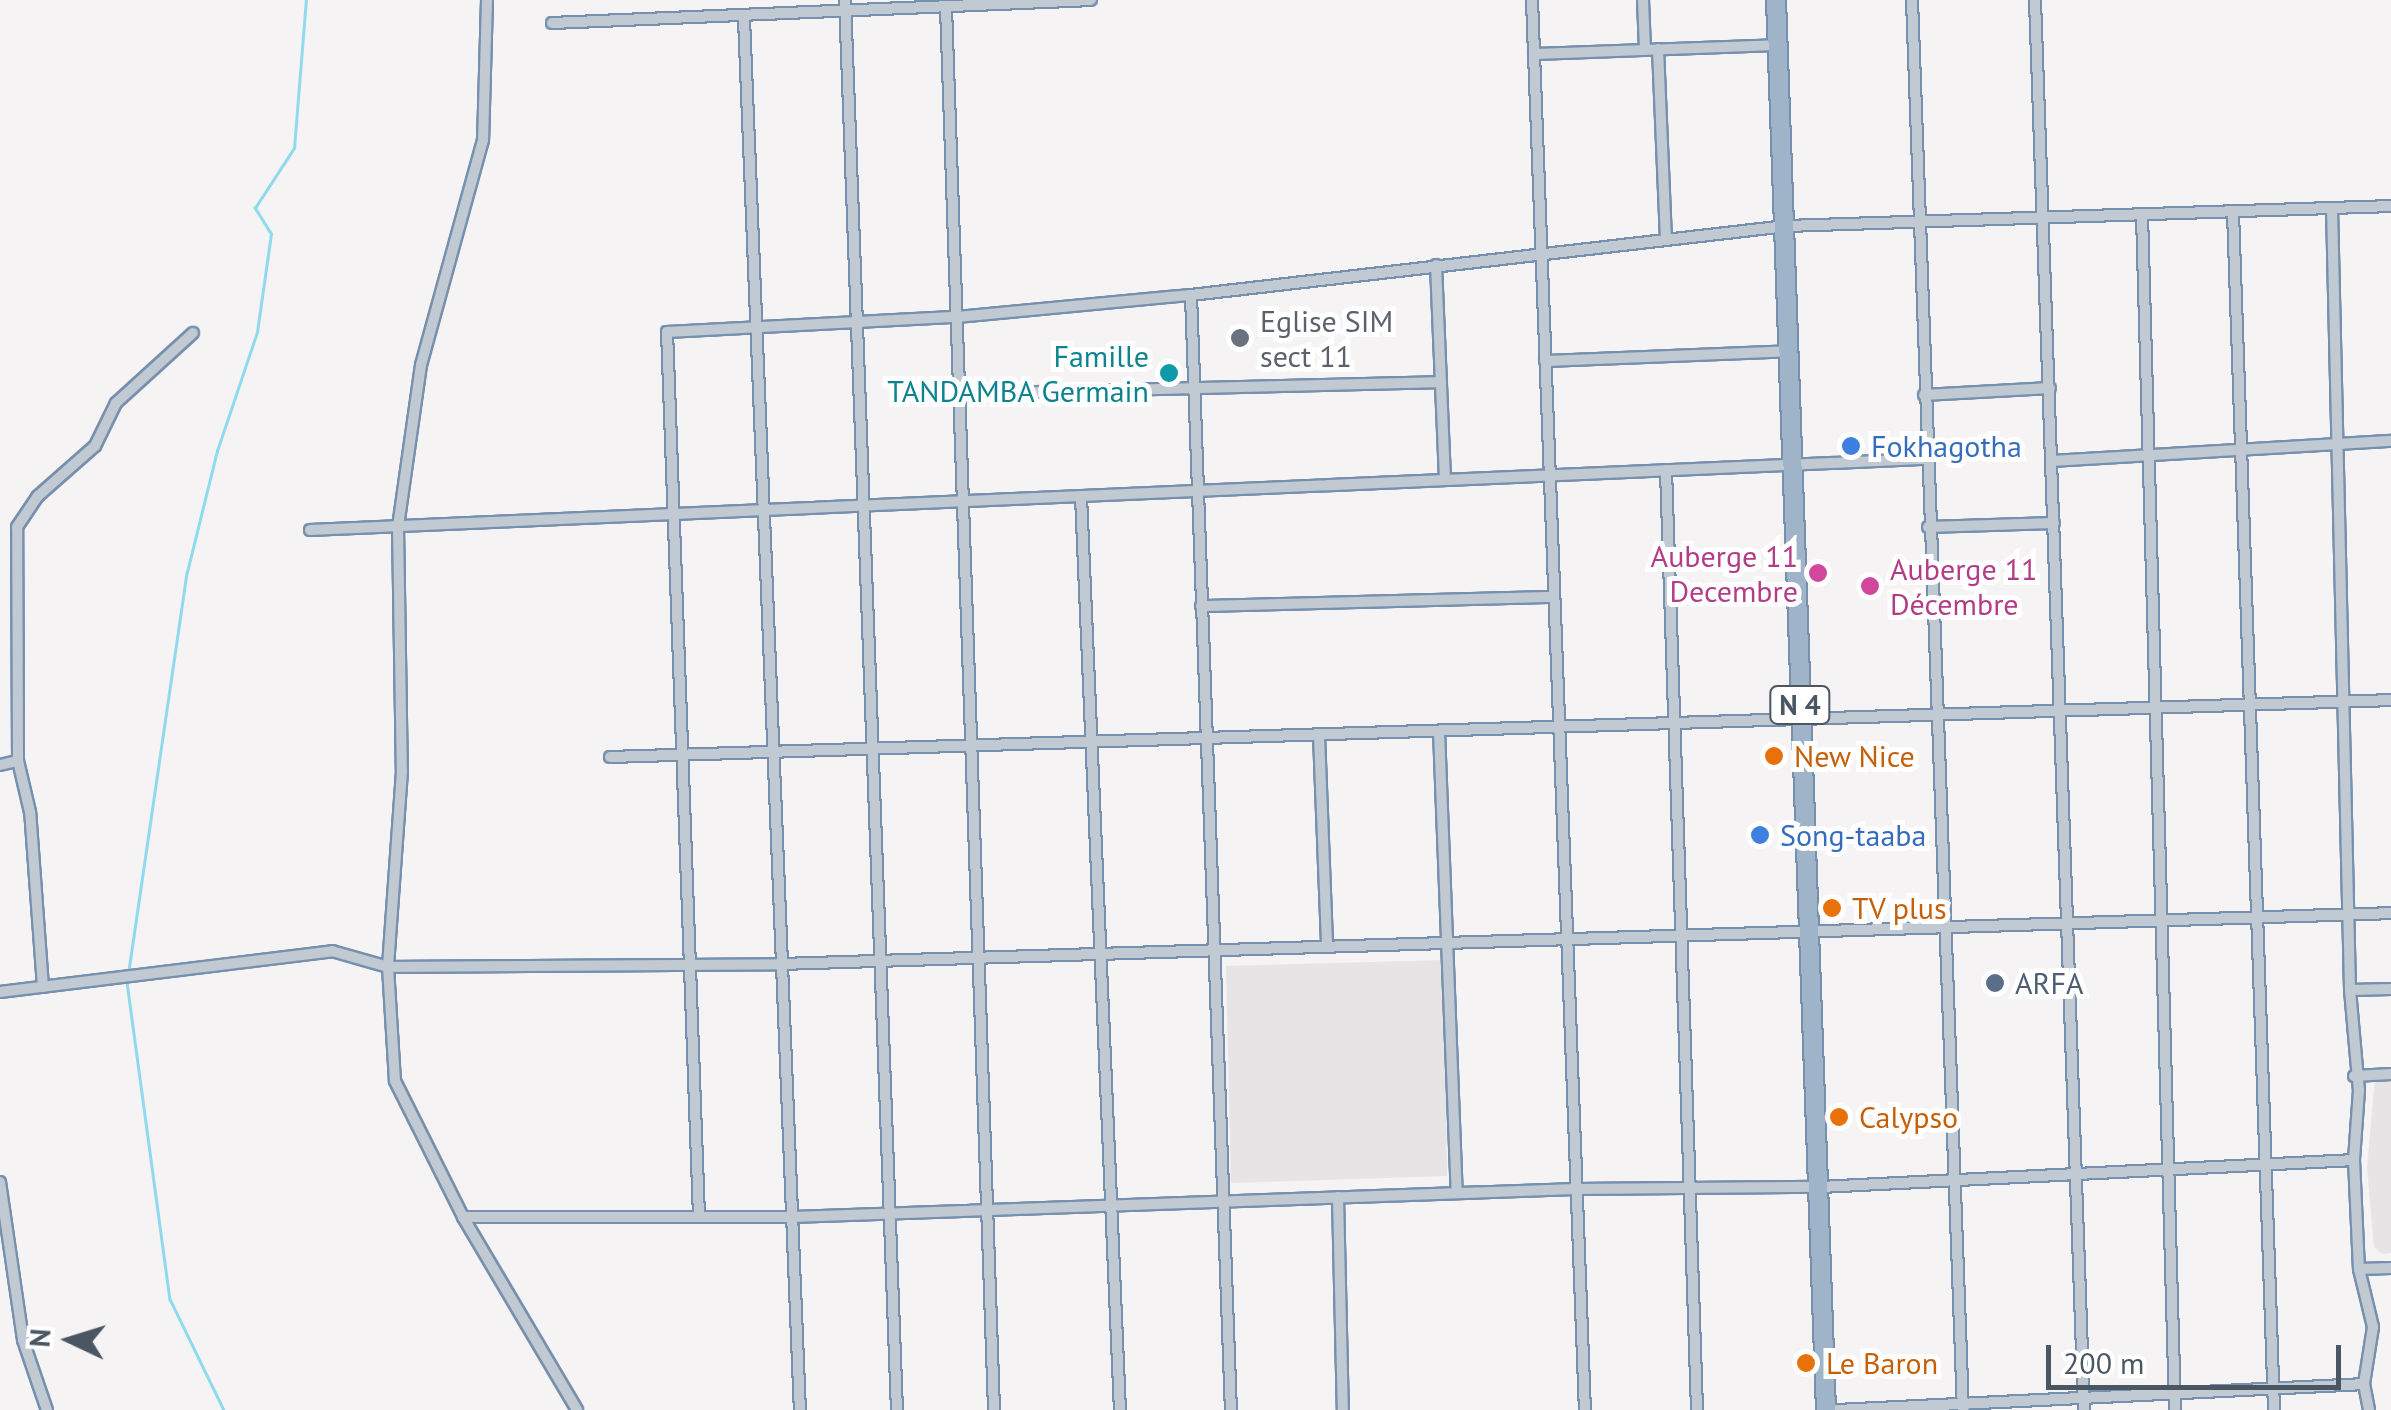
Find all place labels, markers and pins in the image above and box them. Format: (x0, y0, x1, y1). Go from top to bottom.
place label: Eglise SIM sect 11 (1260, 303, 1393, 374)
marker: Eglise SIM sect 11 (1229, 327, 1251, 349)
place label: Famille TANDAMBA Germain (886, 338, 1149, 408)
marker: Famille TANDAMBA Germain (1158, 362, 1180, 384)
place label: Fokhagotha (1871, 428, 2022, 464)
marker: Fokhagotha (1840, 435, 1862, 457)
place label: Auberge 11 Decembre (1651, 538, 1798, 608)
place label: Auberge 11 Décembre (1890, 551, 2037, 622)
marker: Auberge 11 Decembre (1807, 562, 1829, 584)
marker: Auberge 11 Décembre (1859, 575, 1881, 597)
place label: New Nice (1794, 738, 1915, 774)
marker: New Nice (1763, 745, 1785, 767)
place label: Song-taaba (1780, 817, 1926, 853)
marker: Song-taaba (1749, 824, 1771, 846)
place label: TV plus (1852, 890, 1947, 926)
marker: TV plus (1821, 897, 1843, 919)
place label: ARFA (2015, 965, 2083, 1001)
marker: ARFA (1984, 972, 2006, 994)
place label: Calypso (1859, 1099, 1958, 1135)
marker: Calypso (1828, 1106, 1850, 1128)
place label: Le Baron (1826, 1345, 1938, 1381)
marker: Le Baron (1795, 1352, 1817, 1374)

